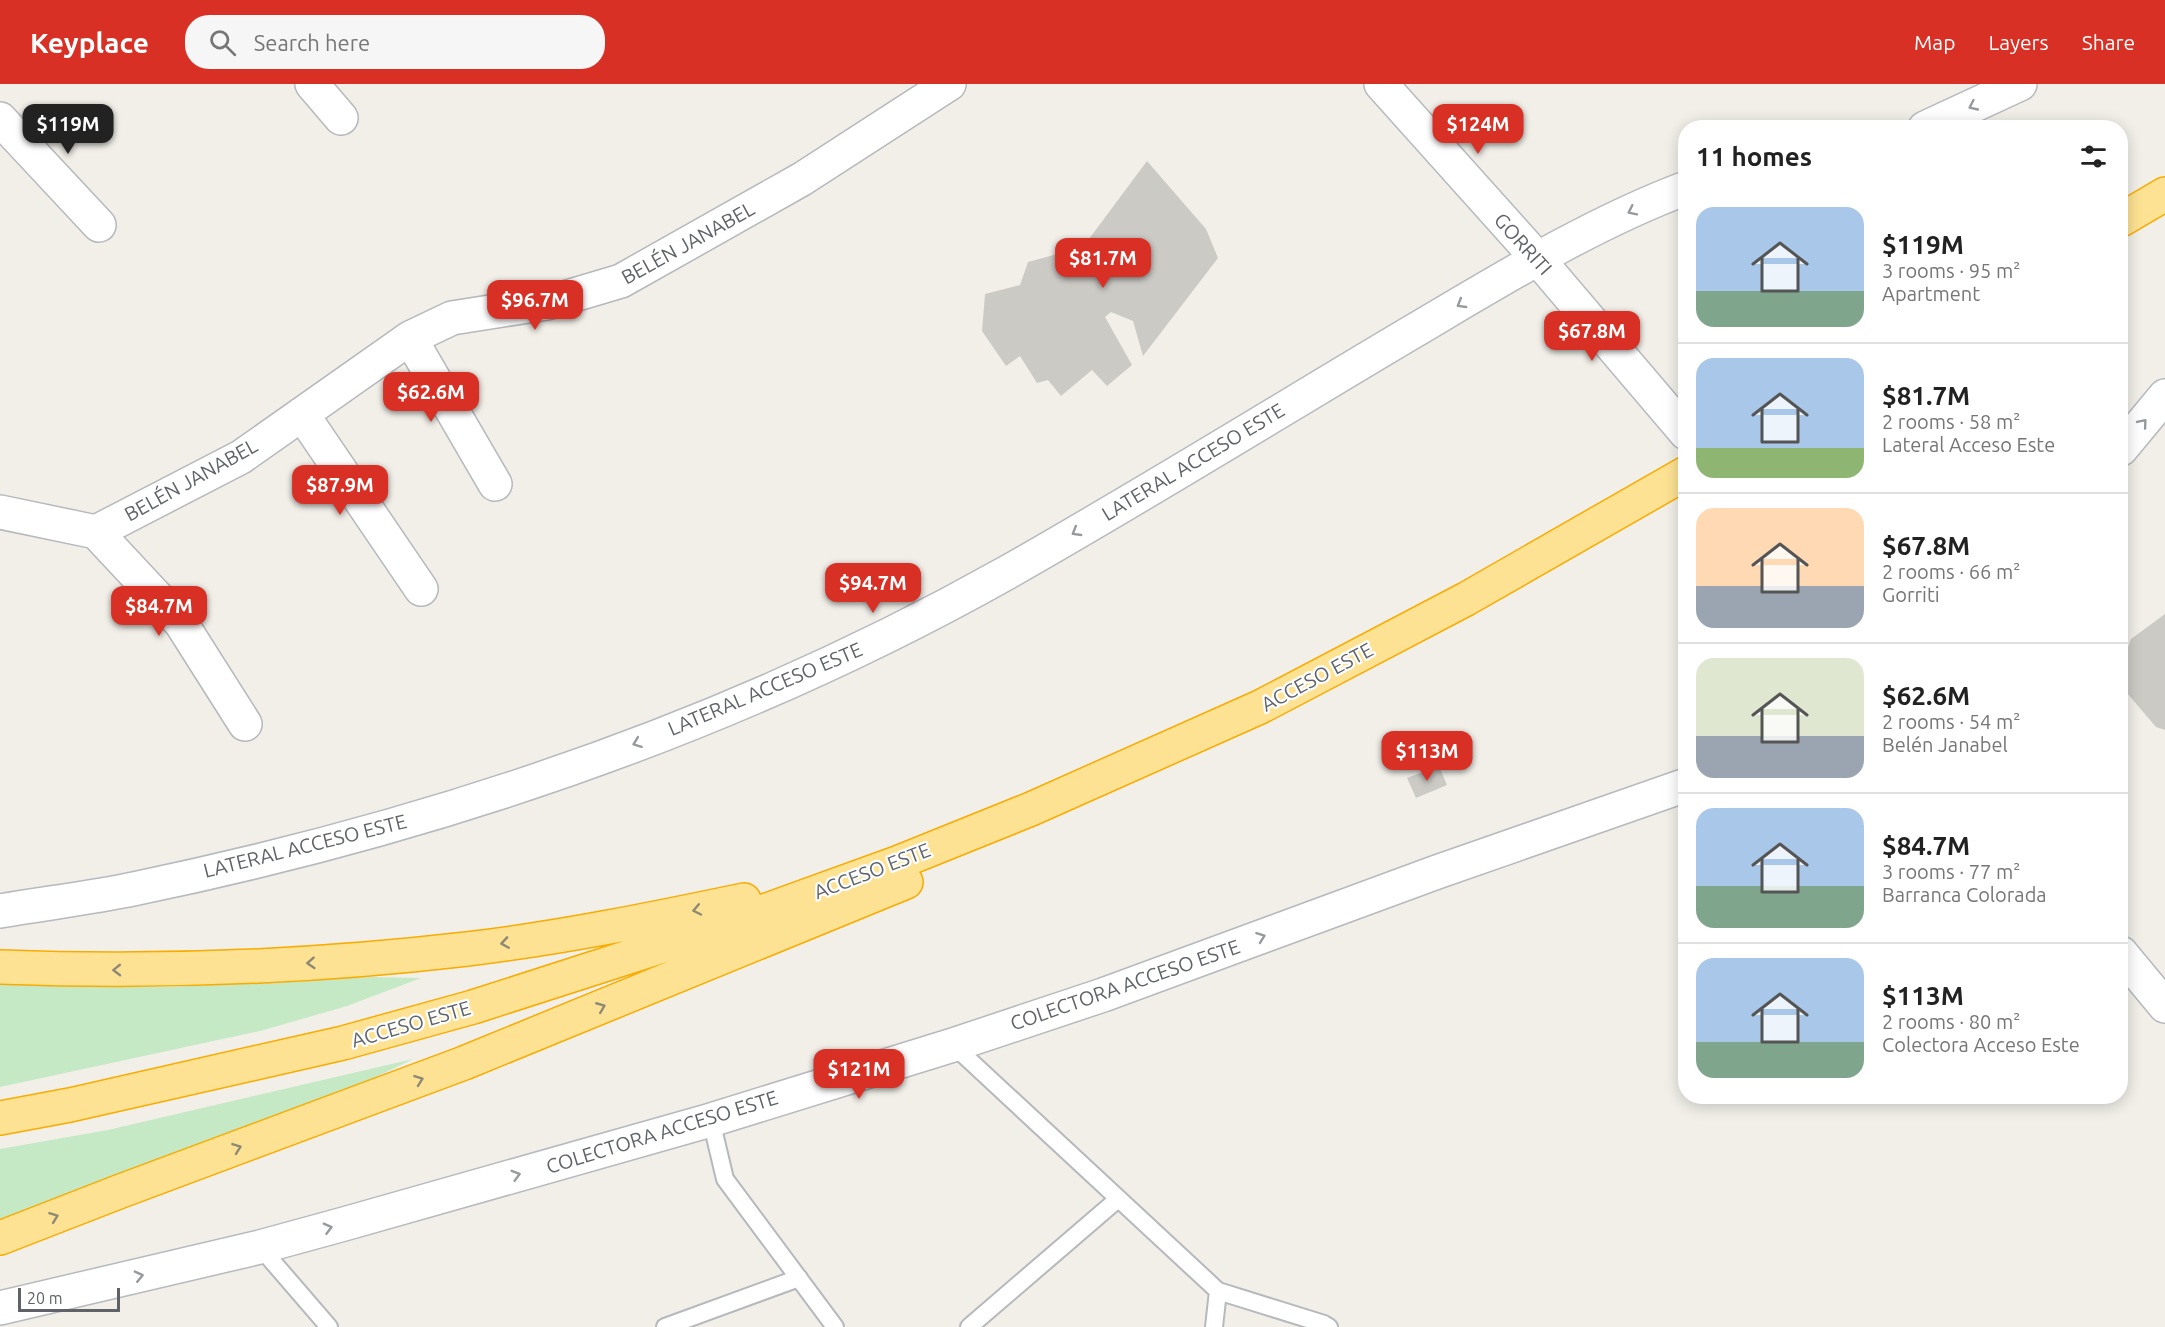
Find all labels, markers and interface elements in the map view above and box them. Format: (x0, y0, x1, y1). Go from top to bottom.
search box (185, 15, 605, 69)
icon: search (206, 26, 239, 59)
text: Keyplace (30, 27, 149, 58)
text: Search here (254, 30, 370, 55)
text: Map (1914, 30, 1955, 54)
text: Layers (1988, 30, 2049, 54)
text: Share (2082, 30, 2135, 54)
one-way arrow (1968, 98, 1979, 110)
pin: $119M (26, 104, 110, 155)
pin: $124M (1436, 104, 1520, 155)
text: $119M (37, 112, 99, 135)
text: $124M (1447, 112, 1509, 135)
icon: filters (2077, 140, 2110, 173)
text: 11 homes (1696, 142, 1812, 171)
street label: BELÉN JANABEL (617, 197, 758, 289)
one-way arrow (1628, 204, 1639, 215)
street label: GORRITI (1490, 208, 1557, 279)
text: $119M (1882, 230, 1964, 259)
icon: home (1744, 231, 1816, 303)
pin: $81.7M (1054, 238, 1152, 289)
text: $81.7M (1069, 246, 1137, 269)
text: 3 rooms · 95 m² (1882, 259, 2020, 282)
pin: $96.7M (486, 280, 584, 331)
text: Apartment (1882, 282, 1980, 305)
text: $96.7M (501, 288, 569, 311)
one-way arrow (1457, 296, 1467, 308)
pin: $67.8M (1543, 311, 1641, 362)
text: $67.8M (1558, 319, 1626, 342)
pin: $62.6M (382, 372, 480, 423)
text: $62.6M (397, 380, 465, 403)
text: $81.7M (1882, 381, 1970, 410)
icon: home (1744, 382, 1816, 454)
street label: LATERAL ACCESO ESTE (1097, 398, 1288, 525)
text: 2 rooms · 58 m² (1882, 410, 2020, 433)
one-way arrow (2136, 419, 2147, 430)
text: Lateral Acceso Este (1882, 433, 2055, 456)
street label: BELÉN JANABEL (120, 434, 261, 526)
pin: $87.9M (291, 465, 389, 516)
text: $87.9M (306, 473, 374, 496)
one-way arrow (1072, 524, 1082, 536)
text: $67.8M (1882, 531, 1970, 560)
icon: home (1744, 532, 1816, 604)
text: 2 rooms · 66 m² (1882, 560, 2020, 583)
pin: $94.7M (824, 563, 922, 614)
text: $94.7M (839, 571, 907, 594)
text: Gorriti (1882, 583, 1940, 606)
pin: $84.7M (110, 586, 208, 637)
text: $84.7M (125, 594, 193, 617)
street label: LATERAL ACCESO ESTE (664, 637, 865, 740)
street label: ACCESO ESTE (1257, 638, 1376, 716)
text: $62.6M (1882, 681, 1970, 710)
icon: home (1744, 682, 1816, 754)
text: 2 rooms · 54 m² (1882, 710, 2020, 733)
pin: $113M (1385, 731, 1469, 782)
text: Belén Janabel (1882, 733, 2008, 756)
one-way arrow (632, 736, 642, 749)
text: $113M (1396, 739, 1458, 762)
street label: LATERAL ACCESO ESTE (201, 809, 409, 882)
text: $84.7M (1882, 831, 1970, 860)
icon: home (1744, 832, 1816, 904)
street label: ACCESO ESTE (810, 838, 933, 903)
text: 3 rooms · 77 m² (1882, 860, 2020, 883)
text: Barranca Colorada (1882, 883, 2047, 906)
one-way arrow (693, 903, 703, 916)
one-way arrow (1255, 932, 1266, 945)
street label: COLECTORA ACCESO ESTE (1007, 934, 1243, 1035)
one-way arrow (501, 937, 510, 949)
one-way arrow (307, 956, 316, 969)
one-way arrow (112, 964, 121, 976)
text: $113M (1882, 981, 1964, 1010)
icon: home (1744, 982, 1816, 1054)
street label: ACCESO ESTE (349, 996, 473, 1052)
one-way arrow (594, 1002, 605, 1014)
text: 2 rooms · 80 m² (1882, 1010, 2020, 1033)
text: Colectora Acceso Este (1882, 1033, 2080, 1056)
pin: $121M (817, 1049, 901, 1100)
text: $121M (828, 1057, 890, 1080)
one-way arrow (414, 1074, 424, 1087)
street label: COLECTORA ACCESO ESTE (543, 1085, 780, 1178)
one-way arrow (231, 1142, 242, 1155)
one-way arrow (510, 1170, 520, 1182)
one-way arrow (48, 1212, 59, 1224)
one-way arrow (323, 1223, 333, 1236)
one-way arrow (134, 1270, 144, 1283)
scale bar (18, 1285, 120, 1312)
text: 20 m (27, 1289, 63, 1307)

